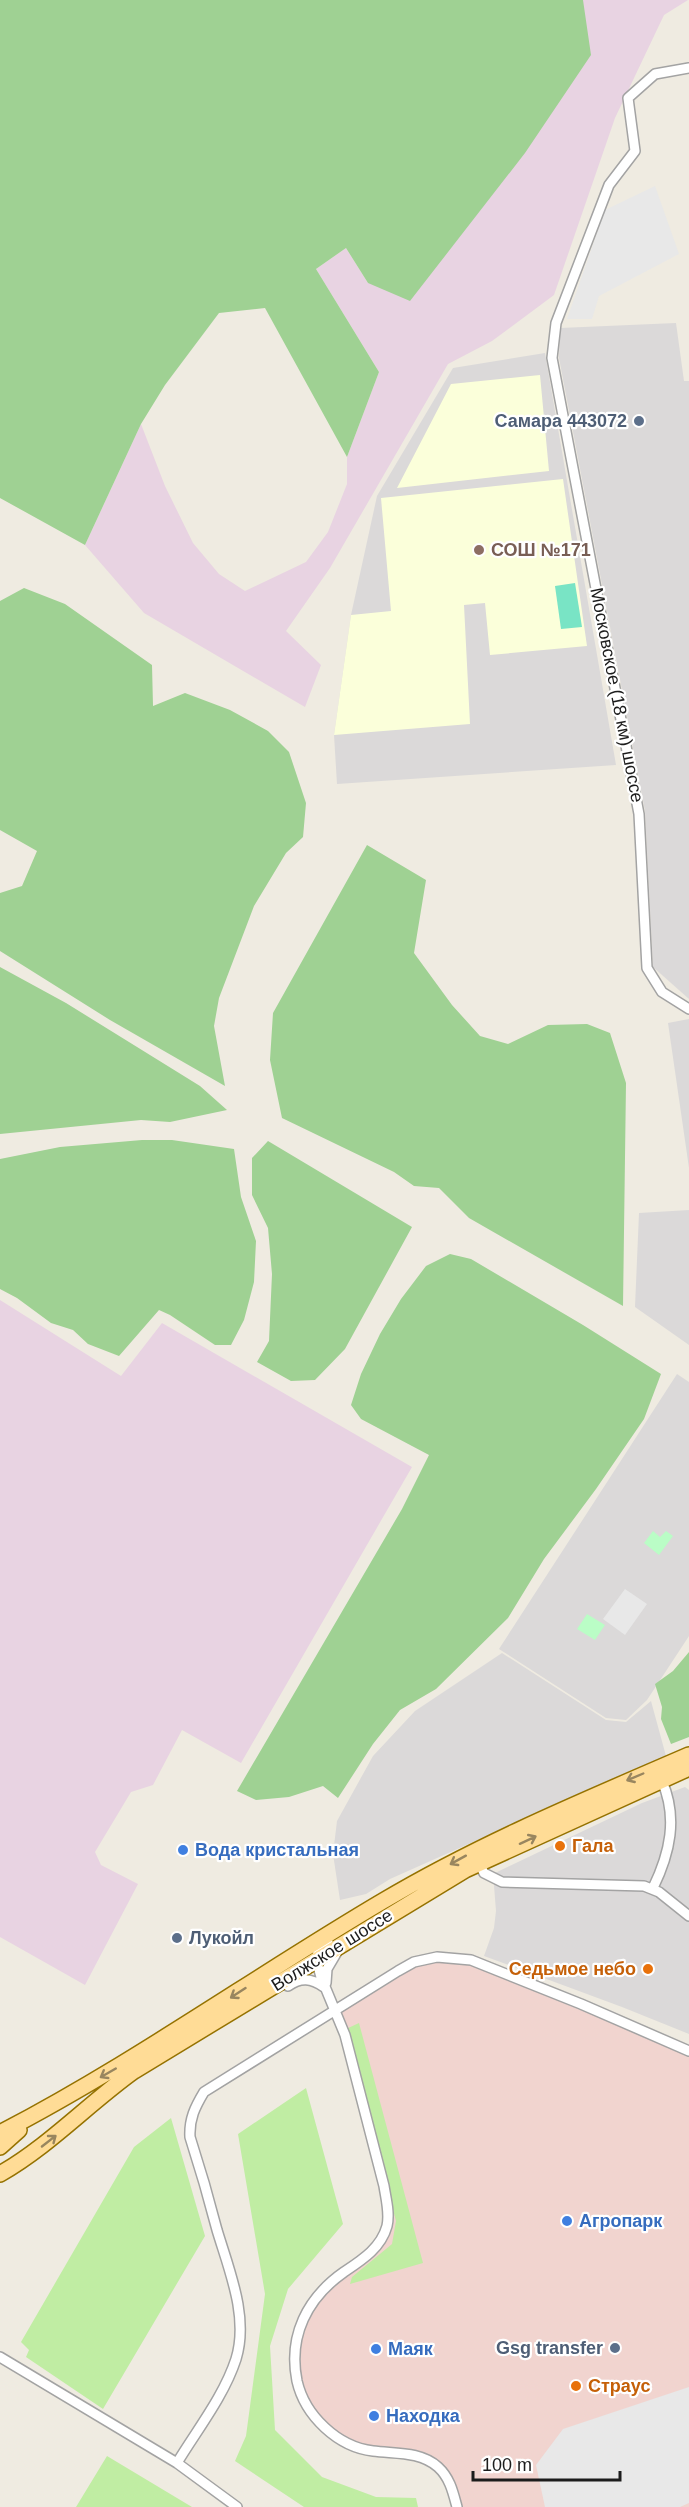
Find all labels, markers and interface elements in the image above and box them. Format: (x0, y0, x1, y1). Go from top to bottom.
place label: Самара 443072 (495, 411, 627, 431)
marker: Самара 443072 (632, 414, 646, 428)
place label: СОШ №171 (491, 540, 591, 560)
marker: СОШ №171 (472, 543, 486, 557)
street label: Московское (18 км) шоссе (586, 586, 648, 804)
one-way arrow (626, 1772, 645, 1783)
one-way arrow (518, 1834, 536, 1846)
place label: Гала (572, 1836, 614, 1856)
marker: Гала (553, 1839, 567, 1853)
place label: Вода кристальная (195, 1840, 359, 1860)
marker: Вода кристальная (176, 1843, 190, 1857)
one-way arrow (450, 1855, 468, 1866)
street label: Волжское шоссе (268, 1905, 396, 1995)
place label: Лукойл (189, 1928, 254, 1948)
marker: Лукойл (170, 1931, 184, 1945)
place label: Седьмое небо (509, 1959, 636, 1979)
marker: Седьмое небо (641, 1962, 655, 1976)
one-way arrow (230, 1987, 246, 1999)
one-way arrow (100, 2068, 117, 2080)
one-way arrow (40, 2135, 56, 2148)
place label: Агропарк (579, 2211, 663, 2231)
marker: Агропарк (560, 2214, 574, 2228)
place label: Gsg transfer (496, 2338, 603, 2358)
place label: Маяк (388, 2339, 434, 2359)
marker: Gsg transfer (608, 2341, 622, 2355)
marker: Маяк (369, 2342, 383, 2356)
place label: Страус (588, 2376, 650, 2396)
marker: Страус (569, 2379, 583, 2393)
place label: Находка (386, 2406, 461, 2426)
marker: Находка (367, 2409, 381, 2423)
scale bar (473, 2444, 620, 2482)
text: 100 m (482, 2455, 532, 2475)

